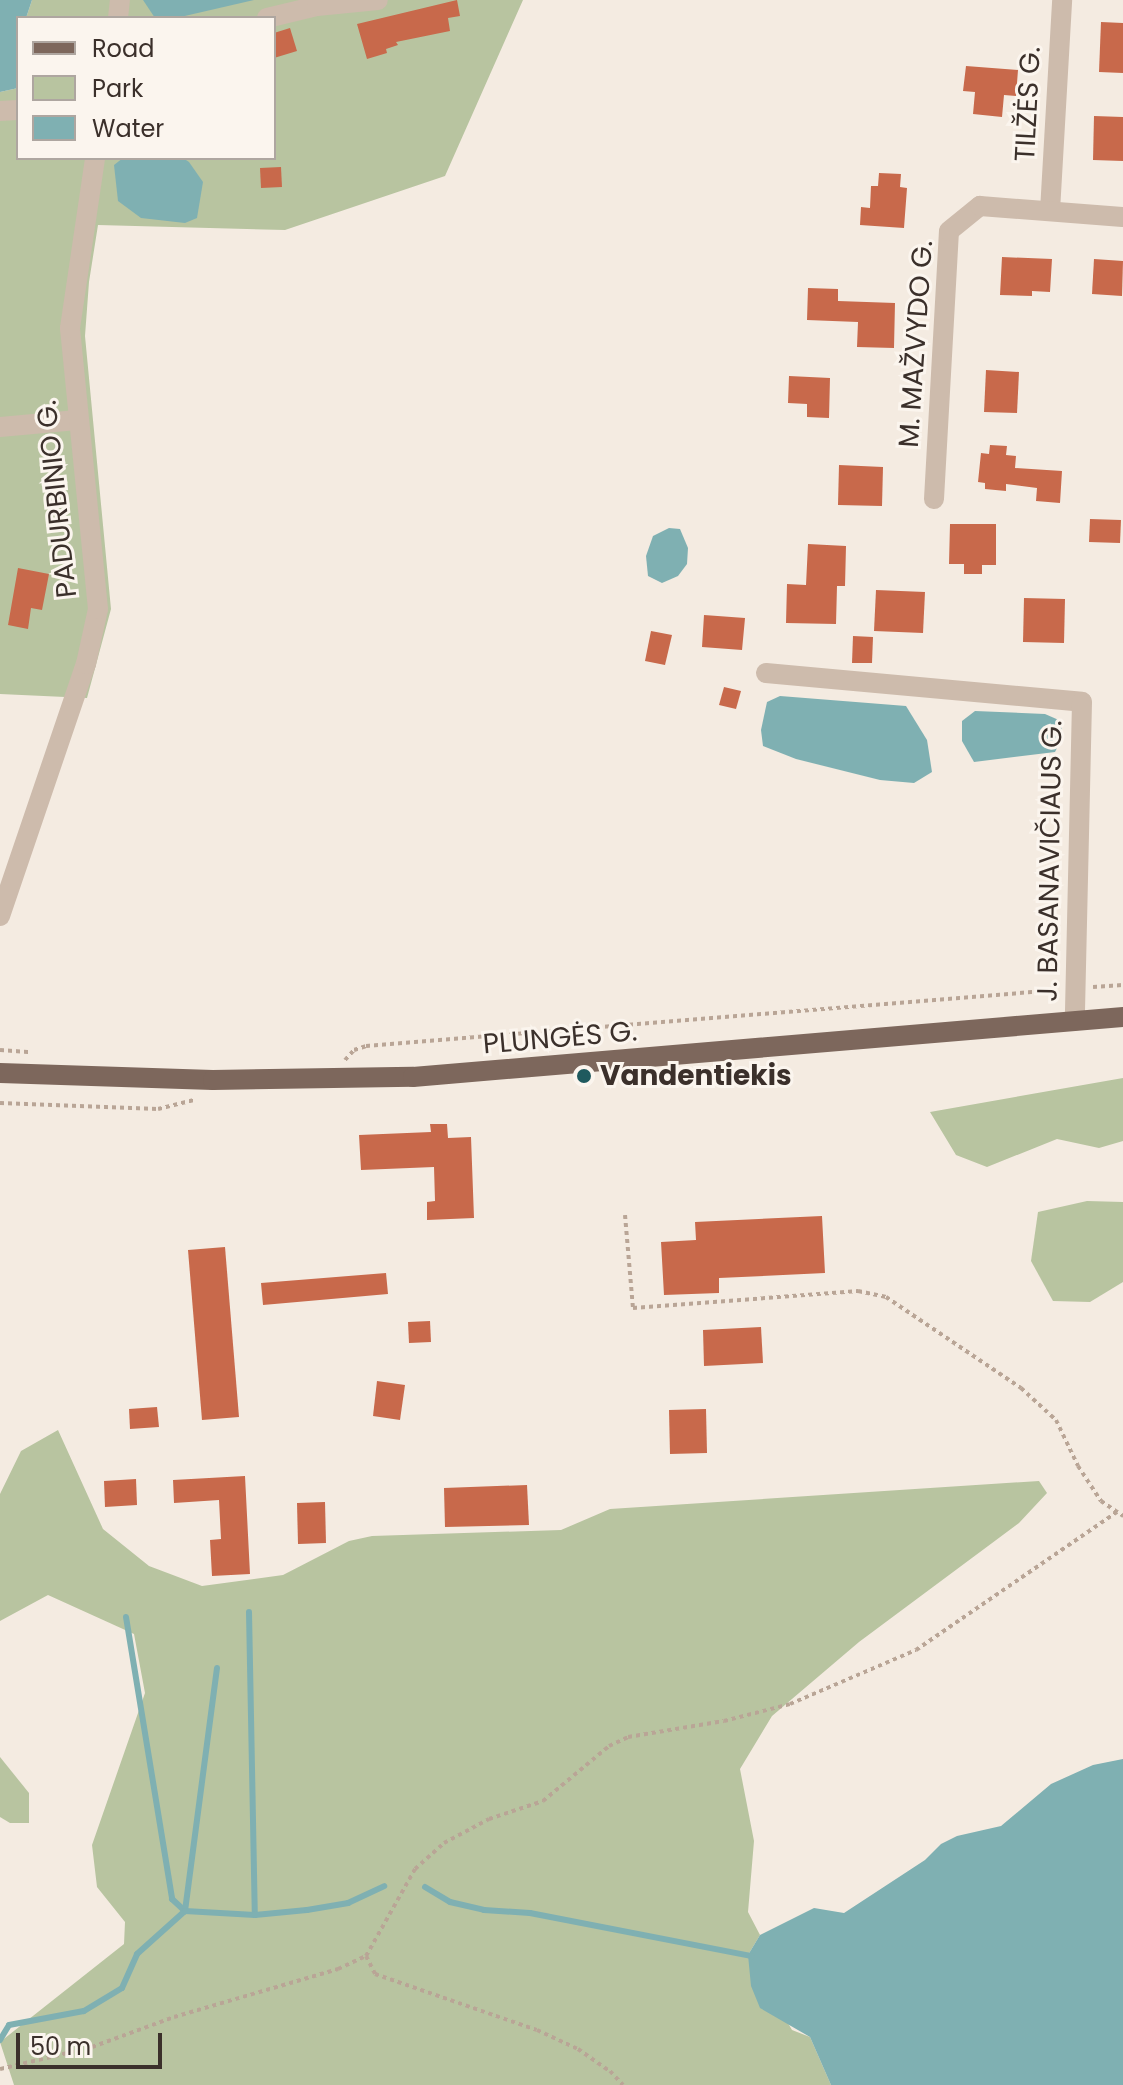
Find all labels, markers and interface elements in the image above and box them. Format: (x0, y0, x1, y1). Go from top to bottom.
legend (16, 16, 276, 160)
text: Road (92, 32, 154, 65)
street label: TILŽĖS G. (1008, 46, 1048, 162)
text: Park (92, 72, 143, 105)
text: Water (92, 112, 164, 145)
street label: M. MAŽVYDO G. (892, 239, 940, 449)
street label: PADURBINIO G. (30, 398, 84, 600)
street label: J. BASANAVIČIAUS G. (1031, 720, 1069, 1002)
street label: PLUNGĖS G. (482, 1015, 638, 1061)
place label: Vandentiekis (600, 1059, 792, 1093)
marker: Vandentiekis (575, 1067, 593, 1085)
scale bar (20, 2017, 166, 2067)
text: 50 m (30, 2030, 91, 2063)

